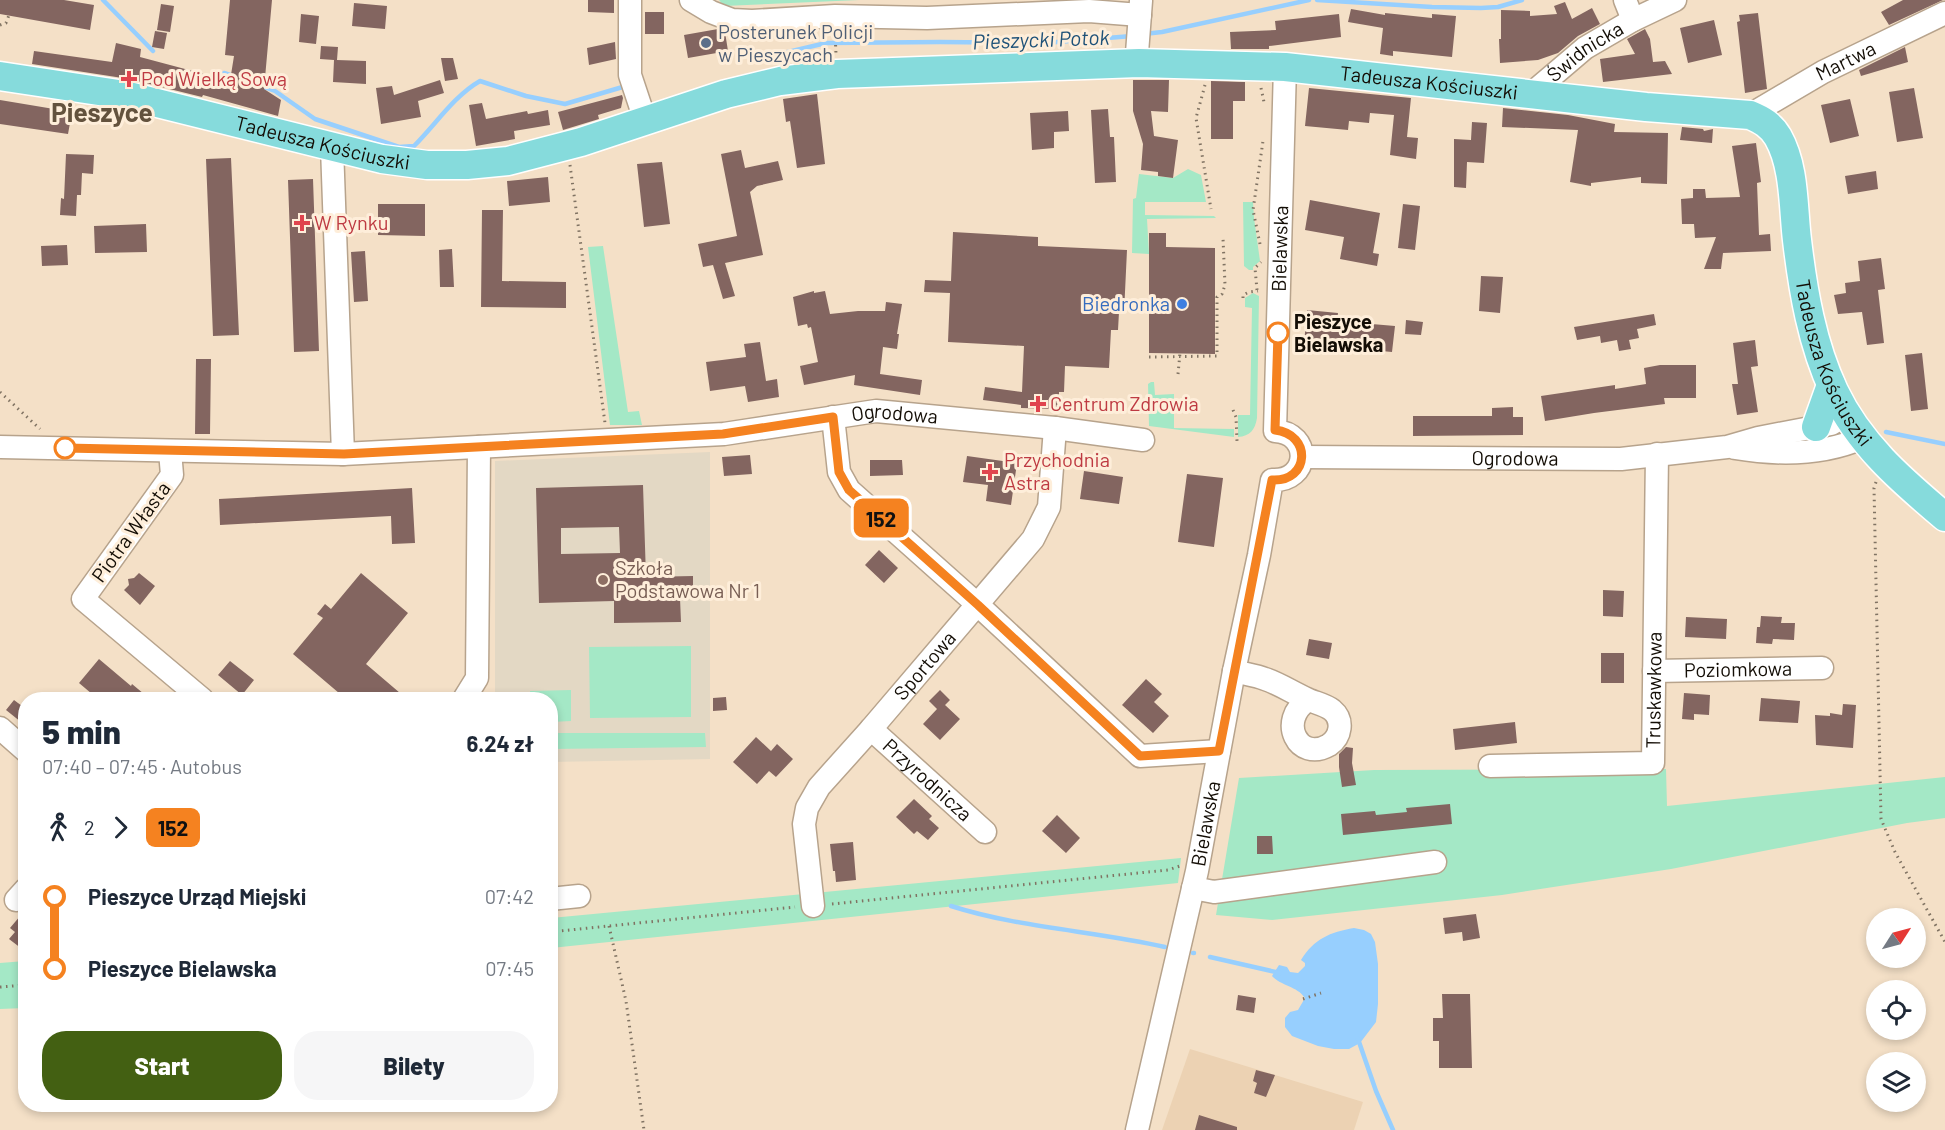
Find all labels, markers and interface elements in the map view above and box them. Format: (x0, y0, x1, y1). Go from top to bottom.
street label: Świdnicka (1541, 15, 1627, 86)
place label: Posterunek Policji w Pieszycach (718, 19, 873, 66)
water label: Pieszycki Potok (972, 24, 1111, 53)
street label: Martwa (1811, 35, 1879, 85)
marker: Posterunek Policji w Pieszycach (699, 36, 713, 50)
street label: Tadeusza Kościuszki (1339, 60, 1519, 104)
place label: Pod Wielką Sową (141, 66, 287, 90)
marker: Pod Wielką Sową (122, 72, 136, 86)
district label: Pieszyce (51, 96, 153, 127)
street label: Tadeusza Kościuszki (233, 110, 412, 174)
street label: Bielawska (1266, 205, 1292, 292)
place label: W Rynku (314, 210, 389, 234)
marker: W Rynku (295, 216, 309, 230)
street label: Tadeusza Kościuszki (1792, 277, 1878, 451)
place label: Biedronka (1082, 291, 1170, 315)
marker: Biedronka (1175, 297, 1189, 311)
place label: Pieszyce Bielawska (1294, 309, 1383, 356)
marker: Pieszyce Bielawska (1267, 322, 1289, 344)
place label: Centrum Zdrowia (1050, 391, 1199, 415)
marker: Centrum Zdrowia (1031, 397, 1045, 411)
street label: Ogrodowa (850, 398, 939, 428)
unlabelled marker (54, 437, 76, 459)
street label: Ogrodowa (1471, 445, 1559, 470)
place label: Przychodnia Astra (1004, 447, 1110, 494)
marker: Przychodnia Astra (981, 463, 999, 481)
street label: Piotra Własta (86, 477, 175, 586)
line badge: 152 (846, 498, 916, 538)
text: 152 (866, 506, 896, 531)
place label: Szkoła Podstawowa Nr 1 (615, 555, 760, 602)
marker: Szkoła Podstawowa Nr 1 (596, 573, 610, 587)
street label: Sportowa (888, 626, 960, 704)
street label: Truskawkowa (1640, 631, 1666, 749)
street label: Poziomkowa (1684, 656, 1792, 681)
text: 5 min (42, 711, 121, 751)
text: 6.24 zł (467, 730, 534, 756)
street label: Przyrodnicza (879, 733, 978, 826)
text: 07:40 – 07:45 · Autobus (42, 754, 242, 778)
street label: Bielawska (1185, 779, 1224, 868)
icon: walk (42, 811, 75, 844)
icon: forward (104, 811, 137, 844)
text: 2 (84, 815, 95, 839)
text: 152 (158, 815, 188, 840)
text: Pieszyce Urząd Miejski (88, 883, 306, 909)
text: 07:42 (485, 884, 534, 908)
north arrow (1866, 908, 1926, 968)
map controls (1866, 908, 1926, 1112)
text: Pieszyce Bielawska (88, 955, 277, 981)
text: 07:45 (485, 956, 534, 980)
button: locate (1866, 980, 1926, 1040)
button: Start (42, 1031, 282, 1100)
button: Bilety (294, 1031, 534, 1100)
button: layers (1866, 1052, 1926, 1112)

